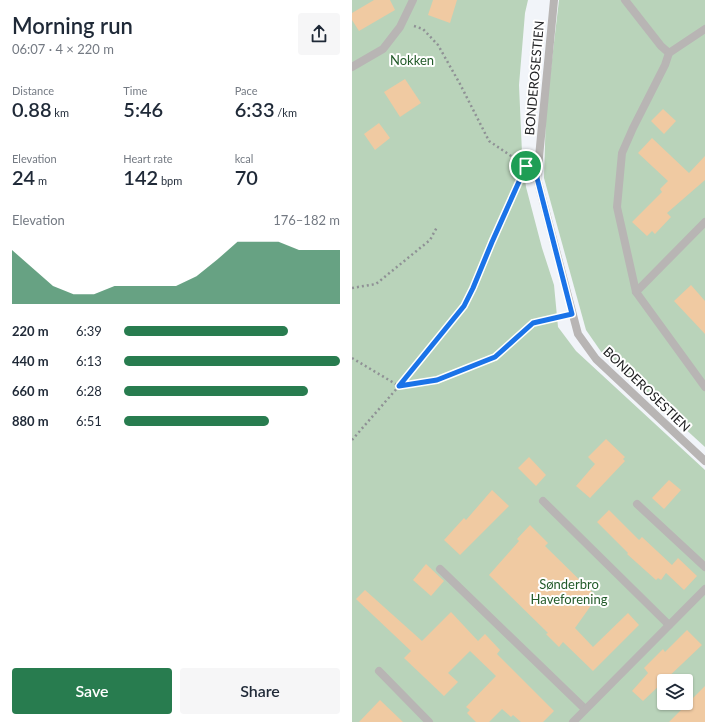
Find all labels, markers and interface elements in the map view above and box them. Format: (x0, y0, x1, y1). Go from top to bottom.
text: Morning run (12, 12, 133, 39)
button: share (298, 13, 340, 55)
street label: BONDEROSESTIEN (521, 20, 547, 136)
text: 06:07 · 4 × 220 m (12, 41, 114, 57)
park label: Nokken (390, 52, 434, 68)
text: Distance (12, 84, 54, 97)
text: Time (123, 84, 147, 97)
text: Pace (235, 84, 258, 97)
text: 0.88 (12, 97, 52, 121)
text: 5:46 (123, 97, 163, 121)
text: 6:33 (235, 97, 275, 121)
text: km (52, 106, 69, 119)
text: /km (275, 106, 297, 119)
pin (509, 149, 543, 183)
text: Elevation (12, 152, 57, 165)
text: Heart rate (123, 152, 173, 165)
text: kcal (235, 152, 253, 165)
icon: arrive (515, 155, 537, 177)
text: 24 (12, 165, 35, 189)
text: 142 (123, 165, 158, 189)
text: 70 (235, 165, 258, 189)
text: m (35, 174, 47, 187)
text: bpm (158, 174, 182, 187)
text: Elevation (12, 212, 65, 228)
text: 176–182 m (273, 212, 340, 228)
text: 220 m (12, 323, 49, 339)
text: 6:39 (76, 323, 102, 339)
street label: BONDEROSESTIEN (600, 343, 694, 435)
text: 440 m (12, 353, 49, 369)
text: 6:13 (76, 353, 102, 369)
text: 660 m (12, 383, 49, 399)
text: 6:28 (76, 383, 102, 399)
text: 880 m (12, 413, 49, 429)
text: 6:51 (76, 413, 102, 429)
park label: Sønderbro Haveforening (531, 576, 608, 607)
button: Save (12, 668, 172, 714)
button: Share (180, 668, 340, 714)
map controls (657, 674, 693, 710)
button: layers (657, 674, 693, 710)

